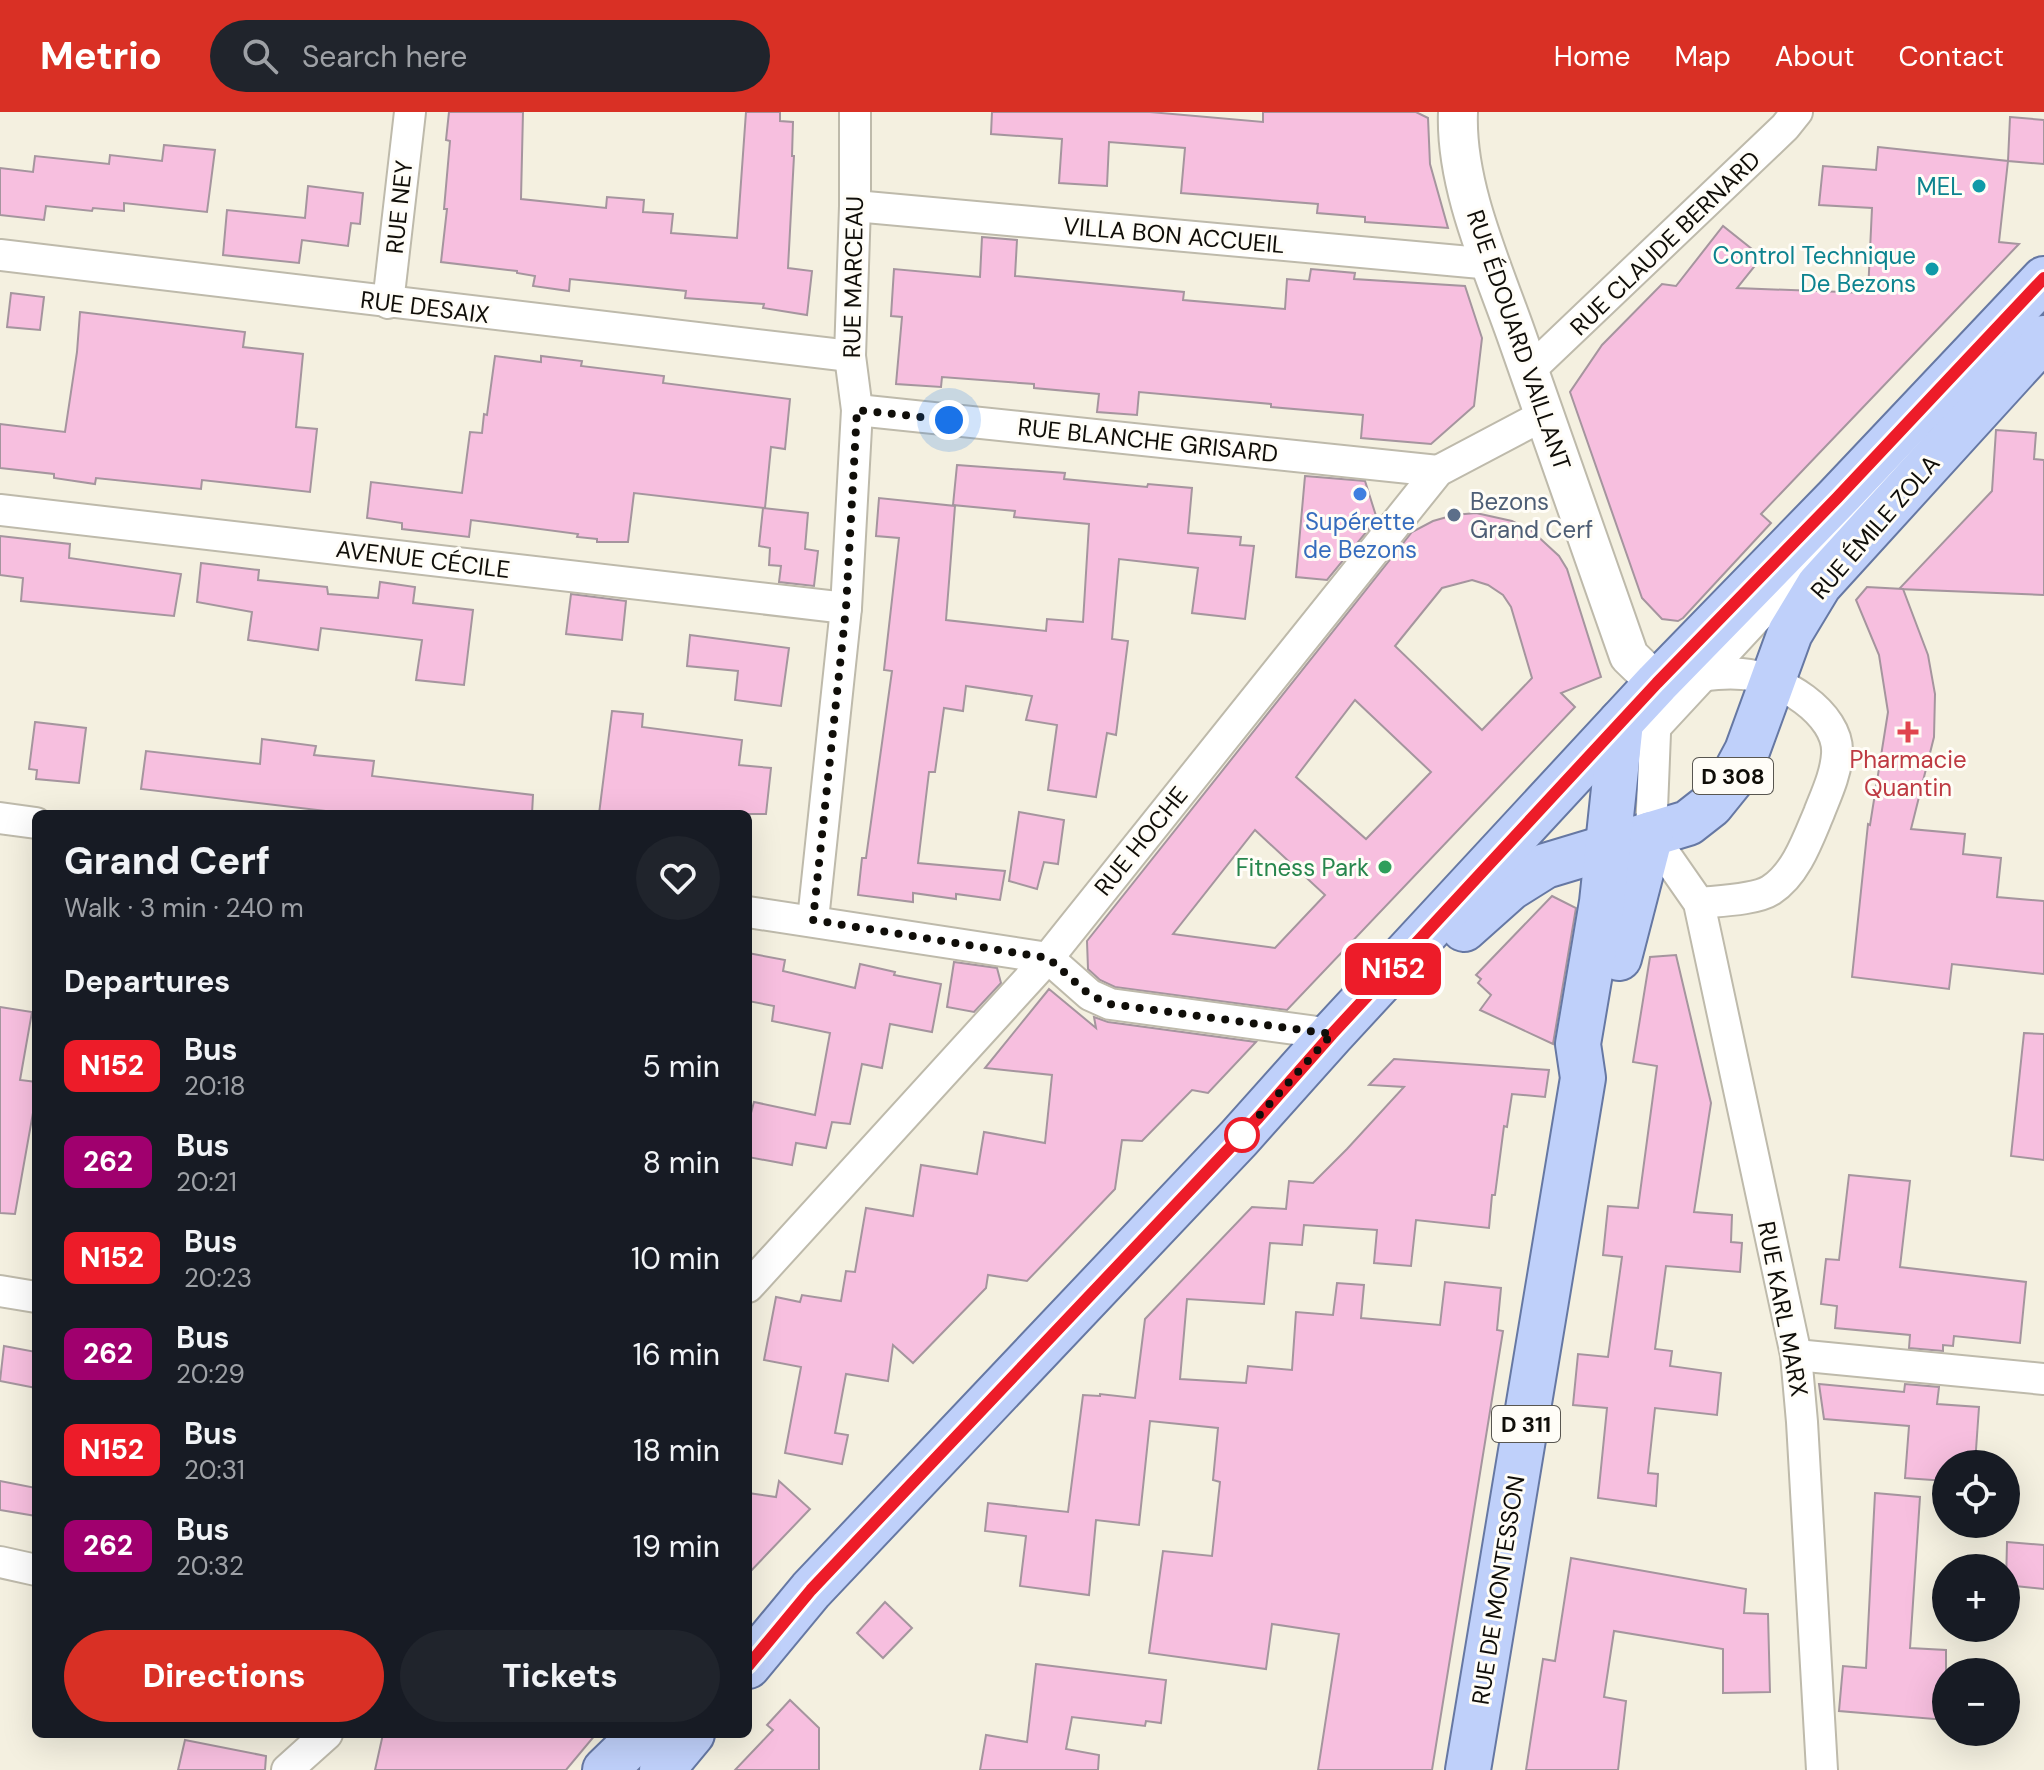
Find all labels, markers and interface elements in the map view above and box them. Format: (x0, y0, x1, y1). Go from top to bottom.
search box (210, 20, 770, 92)
text: Metrio (40, 31, 162, 81)
icon: search (238, 34, 282, 78)
text: Search here (302, 37, 467, 76)
text: Home (1554, 38, 1630, 75)
text: Map (1674, 38, 1731, 75)
text: About (1775, 38, 1854, 75)
text: Contact (1898, 38, 2004, 75)
street label: RUE CLAUDE BERNARD (1563, 144, 1767, 342)
street label: RUE NEY (379, 159, 419, 255)
place label: MEL (1917, 171, 1963, 202)
marker: MEL (1970, 177, 1988, 195)
street label: RUE MARCEAU (836, 196, 870, 358)
street label: RUE ÉDOUARD VAILLANT (1460, 206, 1578, 474)
street label: VILLA BON ACCUEIL (1062, 210, 1286, 260)
place label: Control Technique De Bezons (1713, 240, 1916, 299)
marker: Control Technique De Bezons (1923, 260, 1941, 278)
street label: RUE DESAIX (359, 284, 491, 330)
your location (929, 400, 969, 440)
street label: RUE BLANCHE GRISARD (1016, 411, 1280, 469)
street label: RUE ÉMILE ZOLA (1804, 448, 1946, 606)
marker: Supérette de Bezons (1351, 485, 1369, 503)
place label: Bezons Grand Cerf (1470, 486, 1593, 545)
place label: Supérette de Bezons (1303, 506, 1417, 565)
marker: Bezons Grand Cerf (1445, 506, 1463, 524)
street label: AVENUE CÉCILE (334, 533, 512, 585)
marker: Pharmacie Quantin (1899, 723, 1917, 741)
place label: Pharmacie Quantin (1849, 744, 1967, 803)
road number: D 308 (1693, 758, 1773, 794)
street label: RUE HOCHE (1087, 780, 1195, 902)
text: Grand Cerf (64, 836, 270, 886)
button: heart (636, 836, 720, 920)
place label: Fitness Park (1236, 852, 1369, 883)
marker: Fitness Park (1376, 858, 1394, 876)
text: Walk · 3 min · 240 m (64, 891, 304, 925)
line badge: N152 (1337, 943, 1449, 995)
text: N152 (1361, 950, 1425, 987)
text: Departures (64, 962, 230, 1001)
text: Bus (184, 1030, 238, 1069)
text: N152 (80, 1047, 144, 1084)
text: 5 min (643, 1047, 720, 1086)
text: 20:18 (184, 1069, 246, 1103)
unlabelled marker (1225, 1118, 1259, 1152)
text: Bus (176, 1126, 230, 1165)
text: 262 (83, 1143, 133, 1180)
text: 8 min (643, 1143, 720, 1182)
text: 20:21 (176, 1165, 237, 1199)
street label: RUE KARL MARX (1751, 1219, 1815, 1399)
text: Bus (184, 1222, 238, 1261)
text: N152 (80, 1239, 144, 1276)
text: 10 min (631, 1239, 720, 1278)
text: 20:23 (184, 1261, 252, 1295)
text: Bus (176, 1318, 230, 1357)
text: 262 (83, 1335, 133, 1372)
text: 16 min (633, 1335, 720, 1374)
text: 20:29 (176, 1357, 245, 1391)
road number: D 311 (1492, 1406, 1560, 1442)
text: Bus (184, 1414, 238, 1453)
text: N152 (80, 1431, 144, 1468)
text: 18 min (633, 1431, 720, 1470)
map controls (1932, 1450, 2020, 1746)
button: locate (1932, 1450, 2020, 1538)
text: 20:31 (184, 1453, 245, 1487)
street label: RUE DE MONTESSON (1465, 1473, 1531, 1707)
text: Bus (176, 1510, 230, 1549)
text: 262 (83, 1527, 133, 1564)
text: 19 min (633, 1527, 720, 1566)
text: 20:32 (176, 1549, 244, 1583)
button: + (1932, 1554, 2020, 1642)
button: Directions (64, 1630, 384, 1722)
button: Tickets (400, 1630, 720, 1722)
button: − (1932, 1658, 2020, 1746)

